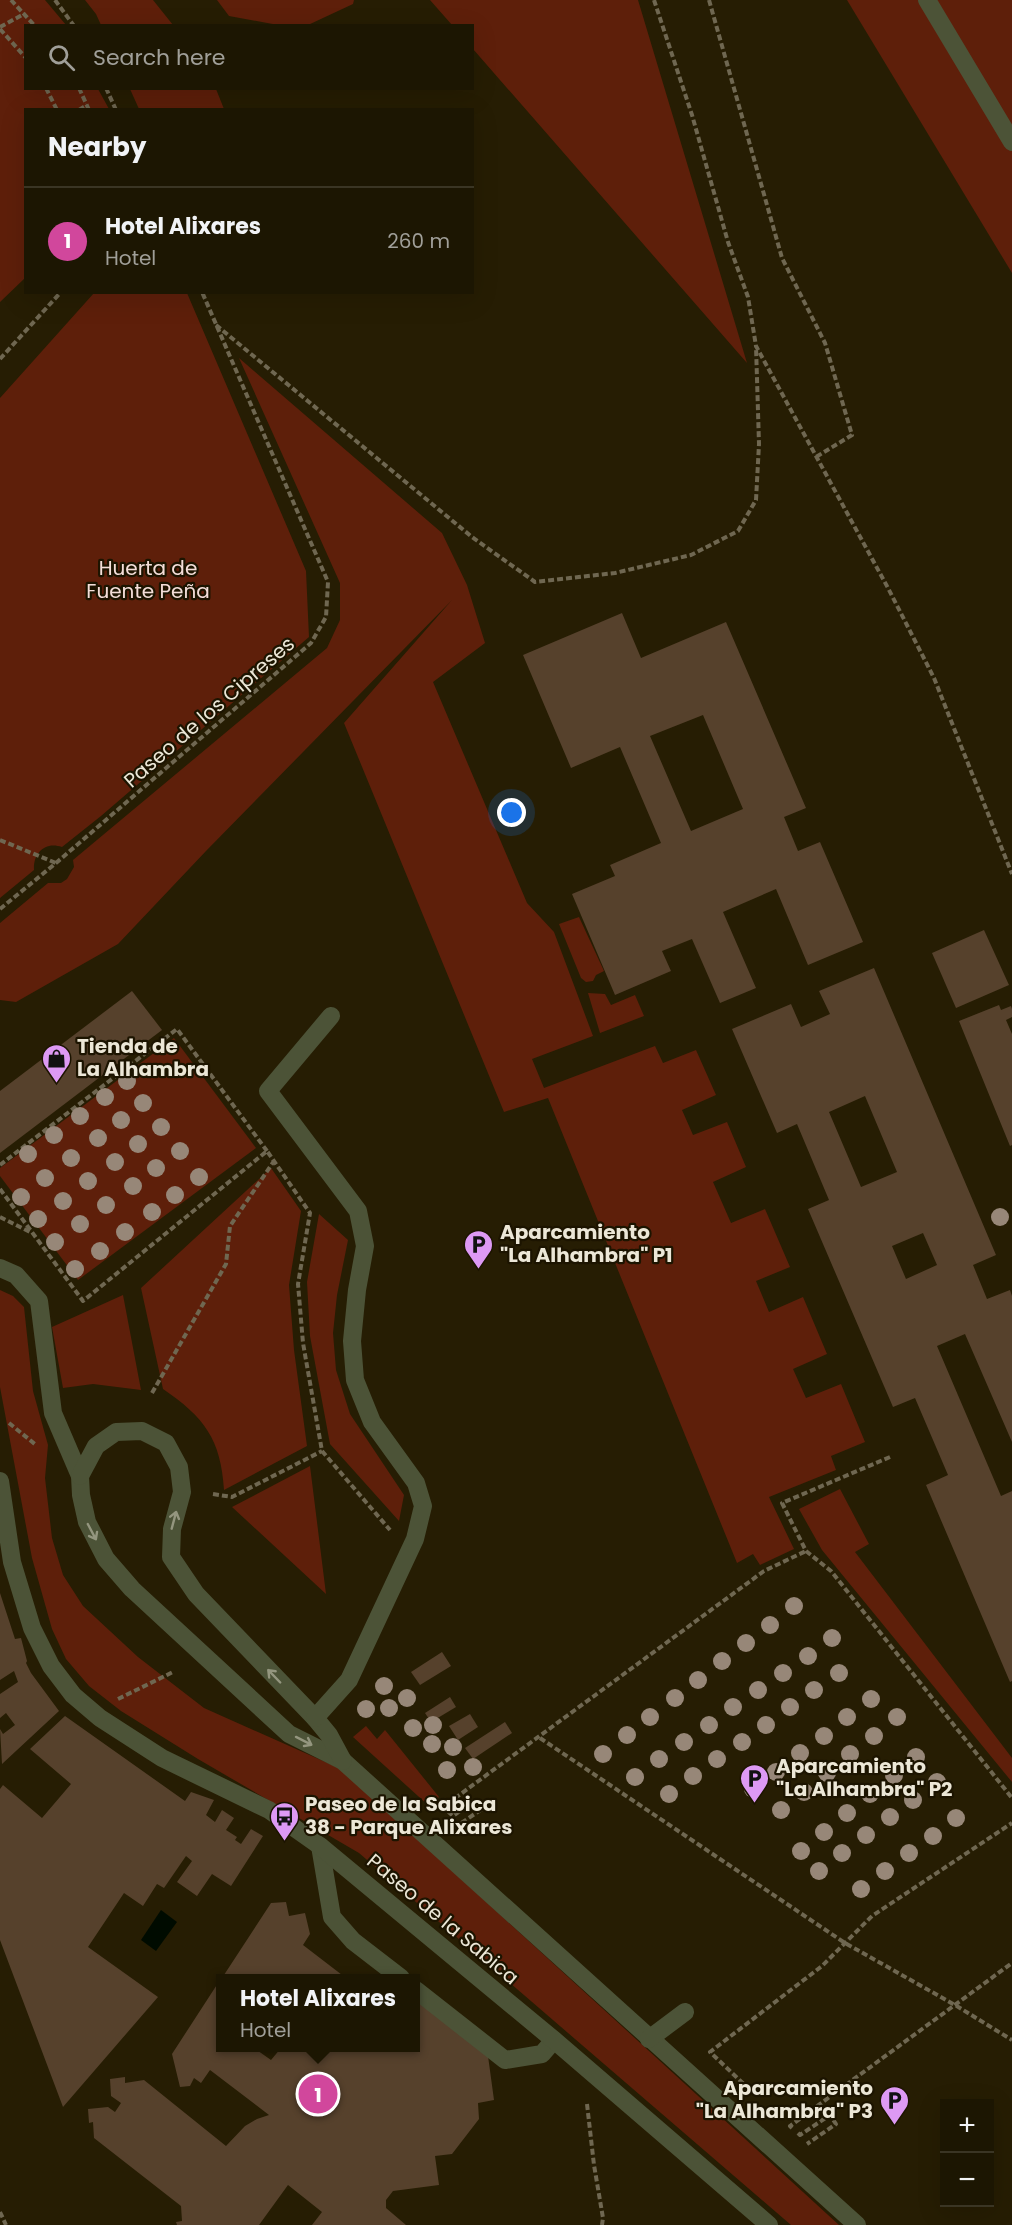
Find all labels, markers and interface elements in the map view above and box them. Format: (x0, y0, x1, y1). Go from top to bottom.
search box (24, 24, 474, 90)
icon: search (45, 41, 78, 74)
text: Search here (93, 42, 226, 73)
text: Nearby (48, 129, 146, 165)
text: Hotel Alixares (105, 211, 261, 242)
text: 1 (64, 227, 71, 255)
text: 260 m (387, 227, 450, 255)
text: Hotel (105, 244, 156, 272)
park label: Huerta de Fuente Peña (86, 554, 210, 605)
street label: Paseo de los Cipreses (118, 630, 300, 794)
your location (497, 798, 526, 827)
place label: Tienda de La Alhambra (77, 1032, 209, 1083)
shop icon: Tienda de La Alhambra (40, 1042, 72, 1084)
place label: Aparcamiento "La Alhambra" P1 (500, 1218, 673, 1269)
parking icon: Aparcamiento "La Alhambra" P1 (463, 1228, 495, 1270)
one-way arrow (169, 1511, 181, 1530)
one-way arrow (87, 1523, 98, 1541)
one-way arrow (267, 1668, 282, 1683)
one-way arrow (295, 1735, 312, 1747)
place label: Aparcamiento "La Alhambra" P2 (776, 1752, 953, 1803)
parking icon: Aparcamiento "La Alhambra" P2 (739, 1762, 771, 1804)
place label: Paseo de la Sabica 38 - Parque Alixares (305, 1790, 512, 1841)
bus stop icon: Paseo de la Sabica 38 - Parque Alixares (268, 1800, 300, 1842)
street label: Paseo de la Sabica (361, 1847, 525, 1991)
popup (216, 1974, 420, 2052)
text: Hotel Alixares (240, 1983, 396, 2014)
text: Hotel (240, 2016, 291, 2044)
pin: 1 (298, 2072, 338, 2116)
place label: Aparcamiento "La Alhambra" P3 (696, 2074, 873, 2125)
parking icon: Aparcamiento "La Alhambra" P3 (878, 2084, 910, 2126)
map controls (940, 2099, 994, 2207)
button: + (940, 2099, 994, 2153)
button: − (940, 2153, 994, 2207)

